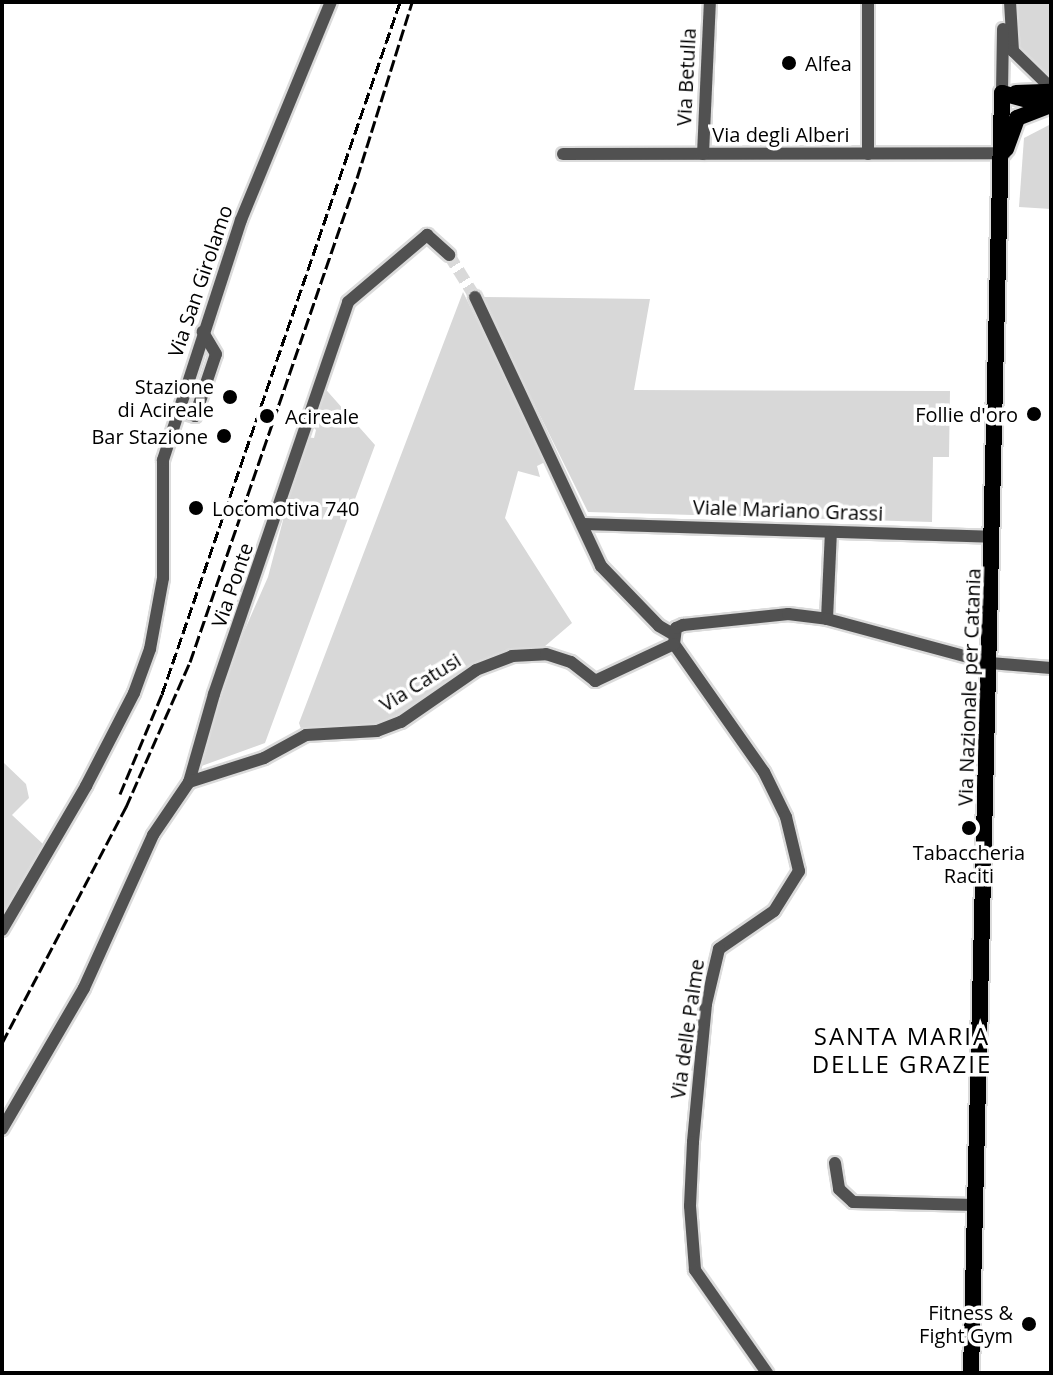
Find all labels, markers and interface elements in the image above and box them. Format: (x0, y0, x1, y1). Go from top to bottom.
street label: Via Betulla (671, 27, 701, 127)
place label: Alfea (805, 51, 852, 75)
marker: Alfea (780, 54, 798, 72)
street label: Via degli Alberi (712, 122, 850, 146)
street label: Via San Girolamo (163, 202, 237, 360)
place label: Stazione di Acireale (117, 374, 214, 421)
marker: Stazione di Acireale (221, 388, 239, 406)
place label: Follie d'oro (915, 402, 1018, 426)
place label: Acireale (285, 404, 359, 428)
marker: Acireale (256, 405, 278, 427)
marker: Follie d'oro (1025, 405, 1043, 423)
place label: Bar Stazione (91, 424, 208, 448)
marker: Bar Stazione (215, 427, 233, 445)
street label: Viale Mariano Grassi (692, 495, 884, 525)
place label: Locomotiva 740 (212, 496, 359, 520)
marker: Locomotiva 740 (187, 499, 205, 517)
street label: Via Ponte (206, 540, 258, 630)
street label: Via Nazionale per Catania (953, 568, 985, 806)
street label: Via Catusi (375, 648, 465, 716)
marker: Tabaccheria Raciti (960, 819, 978, 837)
place label: Tabaccheria Raciti (913, 840, 1025, 887)
street label: Via delle Palme (665, 957, 709, 1101)
district label: SANTA MARIA DELLE GRAZIE (812, 1022, 992, 1078)
place label: Fitness & Fight Gym (919, 1300, 1013, 1347)
marker: Fitness & Fight Gym (1020, 1315, 1038, 1333)

